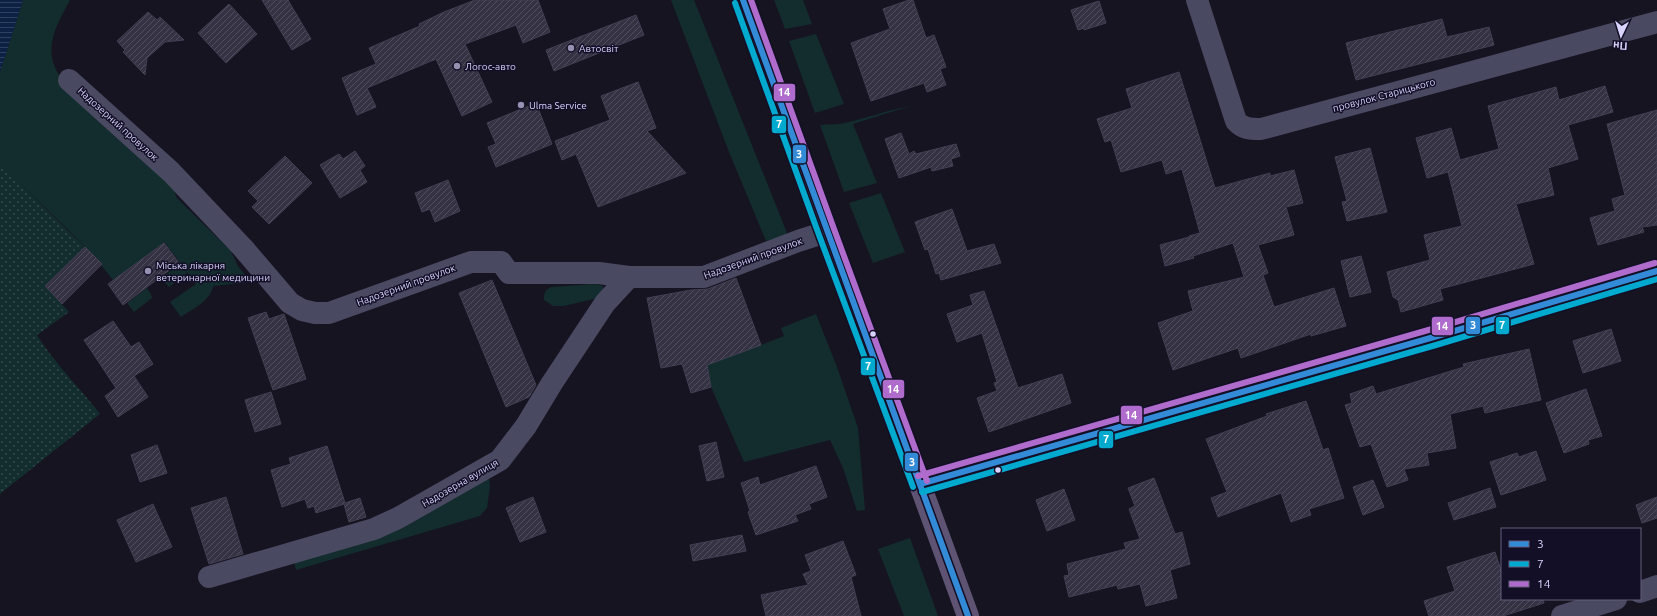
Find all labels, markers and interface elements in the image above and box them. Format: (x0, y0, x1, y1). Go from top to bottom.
north arrow (1601, 16, 1641, 56)
text: Пн (1613, 39, 1628, 52)
marker: Автосвіт (566, 43, 576, 53)
place label: Автосвіт (579, 43, 619, 54)
marker: Логос-авто (452, 61, 462, 71)
place label: Логос-авто (465, 61, 516, 72)
street label: провулок Старицького (1332, 76, 1437, 114)
line badge: 14 (773, 83, 796, 102)
street label: Надозерний провулок (76, 85, 160, 163)
text: 14 (778, 86, 790, 98)
marker: Ulma Service (516, 100, 526, 110)
place label: Ulma Service (529, 100, 587, 111)
line badge: 7 (771, 115, 787, 134)
text: 7 (776, 118, 782, 130)
line badge: 3 (792, 144, 807, 164)
text: 3 (796, 148, 802, 160)
street label: Надозерний провулок (702, 235, 804, 281)
place label: Міська лікарня ветеринарної медицини (156, 260, 270, 283)
street label: Надозерний провулок (355, 262, 457, 308)
marker: Міська лікарня ветеринарної медицини (143, 266, 153, 276)
line badge: 14 (1431, 316, 1454, 336)
line badge: 3 (1465, 316, 1481, 335)
line badge: 7 (1495, 316, 1510, 335)
text: 3 (1470, 319, 1476, 331)
text: 7 (1499, 319, 1505, 331)
text: 14 (1436, 320, 1448, 332)
unlabelled marker (868, 329, 878, 339)
line badge: 7 (860, 357, 876, 376)
text: 7 (865, 360, 871, 372)
line badge: 14 (882, 379, 905, 399)
text: 14 (887, 383, 899, 395)
line badge: 14 (1120, 405, 1143, 425)
text: 14 (1125, 409, 1137, 421)
line badge: 7 (1098, 430, 1114, 449)
text: 7 (1103, 433, 1109, 445)
line badge: 3 (904, 452, 919, 472)
text: 3 (909, 456, 915, 468)
street label: Надозерна вулиця (420, 457, 500, 509)
unlabelled marker (993, 465, 1003, 475)
legend (1501, 528, 1641, 600)
text: 3 (1537, 537, 1544, 550)
text: 7 (1537, 557, 1544, 570)
text: 14 (1537, 577, 1551, 590)

